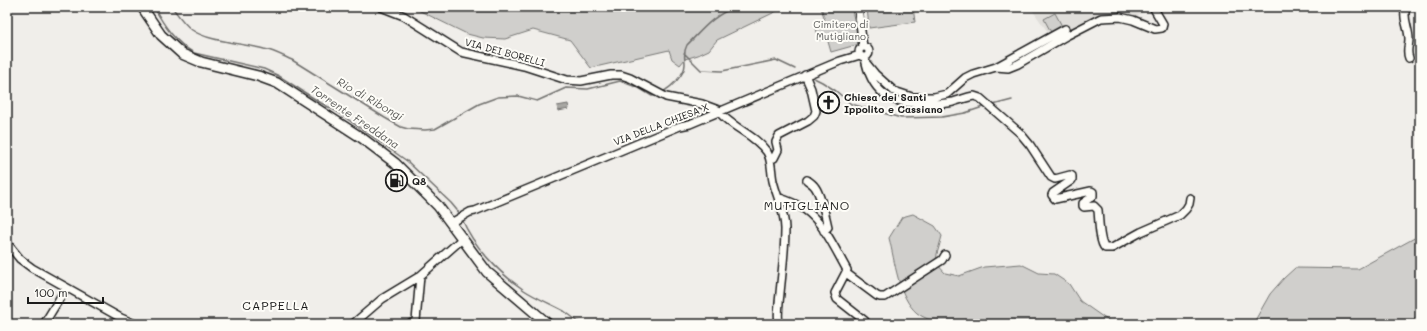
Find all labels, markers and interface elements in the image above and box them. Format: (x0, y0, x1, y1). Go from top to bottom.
park label: Cimitero di Mutigliano (813, 17, 869, 43)
street label: VIA DEI BORELLI (463, 35, 547, 70)
water label: Rio di Ribongi (334, 74, 407, 124)
water label: Torrente Freddana (308, 81, 403, 152)
church icon: Chiesa dei Santi Ippolito e Cassiano (815, 90, 841, 116)
place label: Chiesa dei Santi Ippolito e Cassiano (844, 90, 943, 116)
street label: VIA DELLA CHIESA X (611, 99, 711, 149)
fuel station icon: Q8 (383, 168, 409, 194)
place label: Q8 (412, 174, 426, 188)
district label: MUTIGLIANO (764, 197, 850, 213)
scale bar (28, 279, 103, 305)
text: 100 m (34, 284, 68, 300)
district label: CAPPELLA (242, 297, 310, 313)

